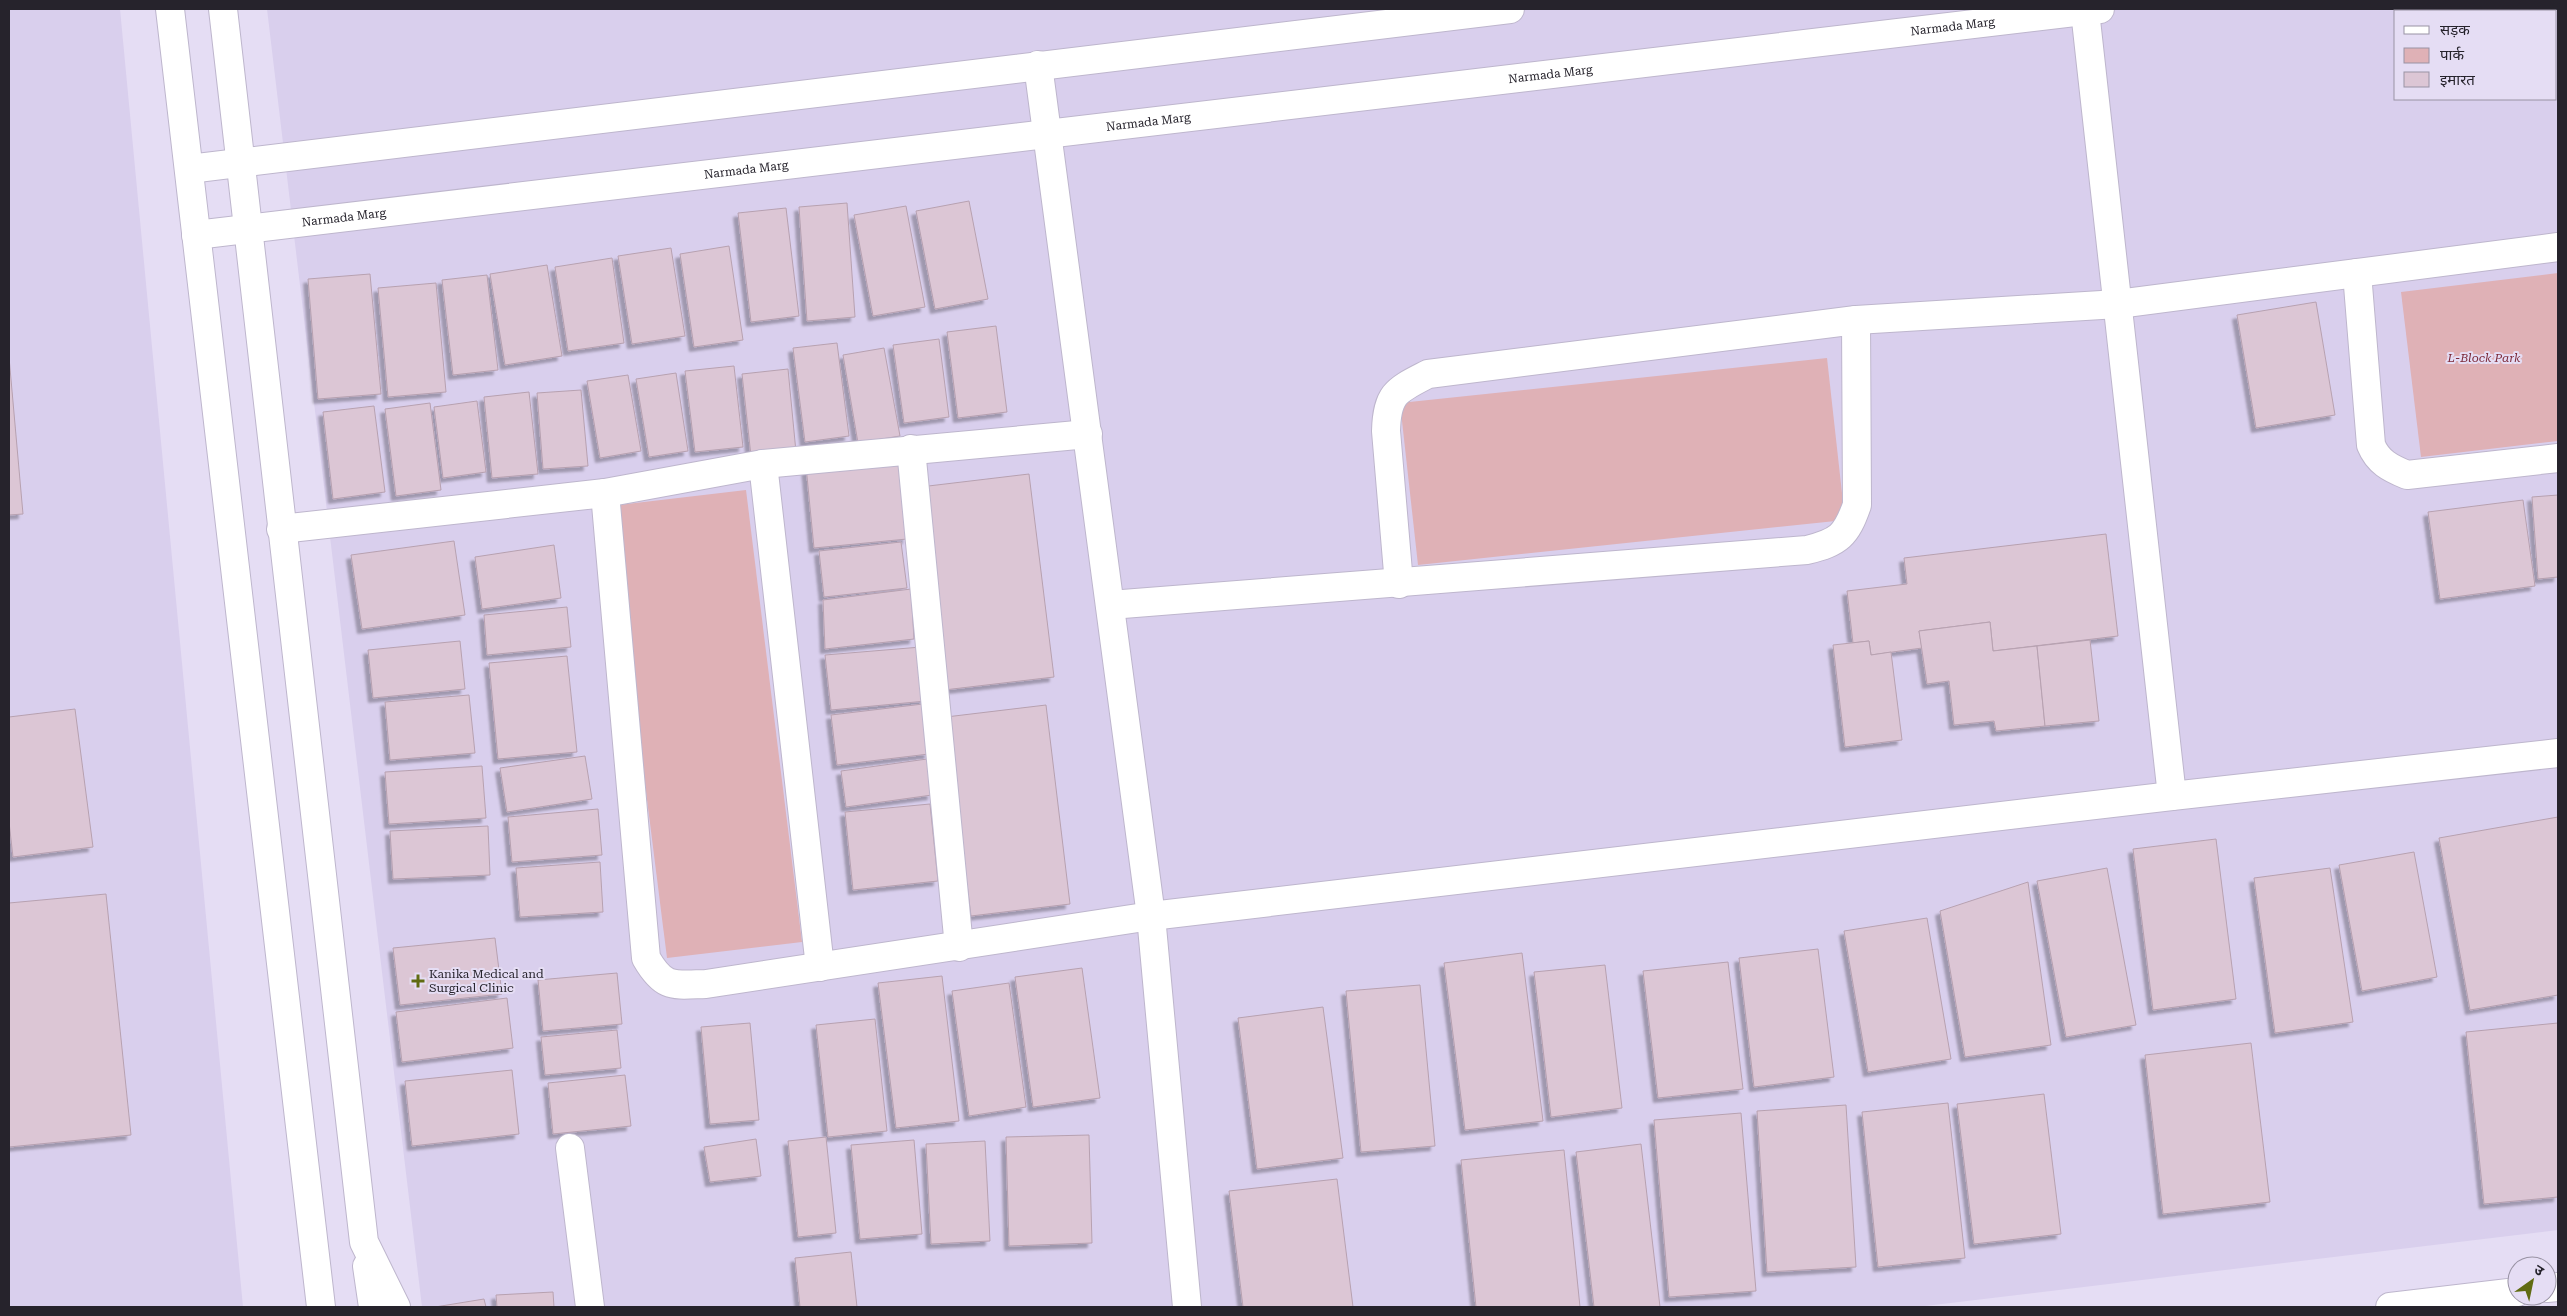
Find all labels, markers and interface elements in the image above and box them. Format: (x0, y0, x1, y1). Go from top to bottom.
legend (2394, 10, 2557, 100)
street label: Narmada Marg (1910, 15, 1996, 38)
text: सड़क (2440, 21, 2470, 39)
text: पार्क (2440, 46, 2464, 64)
street label: Narmada Marg (1508, 62, 1594, 86)
text: इमारत (2440, 71, 2475, 89)
street label: Narmada Marg (1105, 110, 1191, 134)
street label: Narmada Marg (703, 158, 789, 182)
street label: Narmada Marg (301, 205, 387, 229)
park label: L-Block Park (2446, 351, 2521, 365)
place label: Kanika Medical and Surgical Clinic (429, 967, 544, 995)
marker: Kanika Medical and Surgical Clinic (411, 974, 425, 988)
north arrow (2507, 1256, 2557, 1306)
text: उ (2531, 1261, 2548, 1279)

